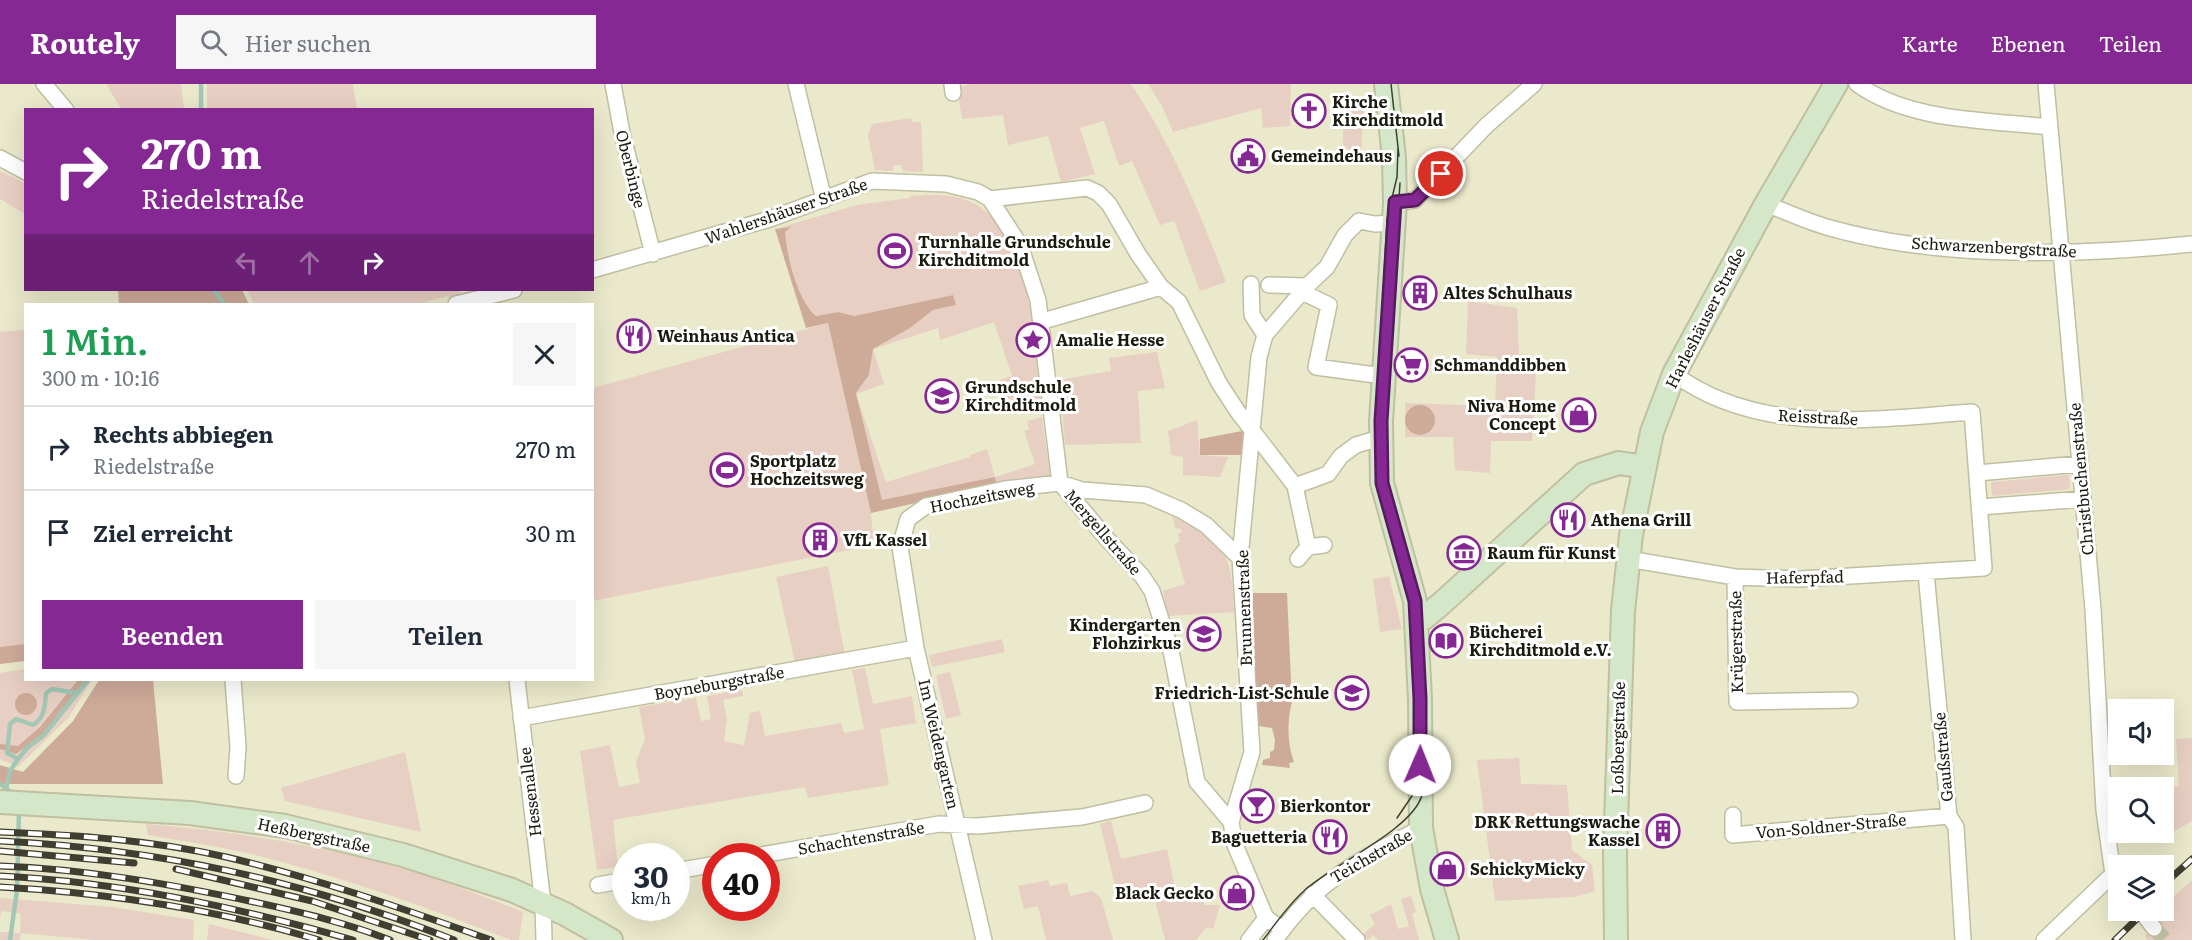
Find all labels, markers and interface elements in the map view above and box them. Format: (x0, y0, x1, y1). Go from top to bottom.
search box (176, 15, 596, 69)
text: Routely (30, 21, 140, 63)
icon: search (197, 26, 230, 59)
text: Hier suchen (245, 26, 371, 59)
text: Karte (1902, 27, 1958, 58)
text: Ebenen (1991, 27, 2066, 58)
text: Teilen (2099, 27, 2162, 58)
place label: Kirche Kirchditmold (1332, 89, 1444, 131)
church icon: Kirche Kirchditmold (1291, 93, 1327, 129)
text: 270 m (141, 120, 262, 182)
street label: Oberbinge (611, 127, 653, 210)
icon: right (42, 132, 120, 210)
public building icon: Gemeindehaus (1230, 138, 1266, 174)
place label: Gemeindehaus (1271, 143, 1392, 167)
pin (1415, 148, 1466, 199)
icon: arrive (1424, 157, 1457, 190)
street label: Wahlershäuser Straße (701, 171, 870, 249)
text: Riedelstraße (141, 177, 304, 217)
place label: Turnhalle Grundschule Kirchditmold (918, 229, 1111, 271)
street label: Schwarzenbergstraße (1911, 230, 2077, 262)
sports icon: Turnhalle Grundschule Kirchditmold (877, 233, 913, 269)
street label: Harleshäuser Straße (1658, 243, 1750, 392)
icon: left (230, 246, 263, 279)
icon: ahead (293, 246, 326, 279)
icon: right (356, 246, 389, 279)
building icon: Altes Schulhaus (1402, 275, 1438, 311)
place label: Altes Schulhaus (1443, 280, 1572, 304)
text: 1 Min. (42, 313, 149, 366)
restaurant icon: Weinhaus Antica (616, 318, 652, 354)
place icon: Amalie Hesse (1015, 322, 1051, 358)
button: close (513, 323, 576, 386)
place label: Weinhaus Antica (657, 323, 795, 347)
place label: Amalie Hesse (1056, 327, 1164, 351)
supermarket icon: Schmanddibben (1393, 347, 1429, 383)
place label: Schmanddibben (1434, 352, 1566, 376)
text: 300 m · 10:16 (42, 362, 159, 392)
place label: Grundschule Kirchditmold (965, 374, 1077, 416)
school or university icon: Grundschule Kirchditmold (924, 378, 960, 414)
place label: Niva Home Concept (1467, 393, 1556, 435)
shop icon: Niva Home Concept (1561, 397, 1597, 433)
street label: Reisstraße (1777, 402, 1859, 430)
street label: Christbuchenstraße (2061, 402, 2099, 556)
text: Rechts abbiegen (93, 417, 273, 450)
icon: right (42, 432, 75, 465)
text: 270 m (515, 432, 576, 465)
place label: Sportplatz Hochzeitsweg (750, 448, 864, 490)
text: Riedelstraße (93, 450, 214, 480)
sports icon: Sportplatz Hochzeitsweg (709, 452, 745, 488)
street label: Hochzeitsweg (927, 474, 1036, 518)
street label: Mergellstraße (1059, 483, 1148, 580)
restaurant icon: Athena Grill (1550, 502, 1586, 538)
place label: Athena Grill (1591, 507, 1692, 531)
icon: arrive (42, 516, 75, 549)
text: Ziel erreicht (93, 516, 233, 549)
text: 30 m (526, 516, 576, 549)
building icon: VfL Kassel (802, 522, 838, 558)
place label: VfL Kassel (843, 527, 927, 551)
museum icon: Raum für Kunst (1446, 535, 1482, 571)
place label: Raum für Kunst (1487, 540, 1616, 564)
street label: Brunnenstraße (1229, 549, 1257, 667)
street label: Haferpfad (1766, 563, 1844, 589)
street label: Krügerstraße (1722, 591, 1748, 694)
button: Beenden (42, 600, 303, 669)
button: Teilen (315, 600, 576, 669)
place label: Kindergarten Flohzirkus (1069, 612, 1181, 654)
school or university icon: Kindergarten Flohzirkus (1186, 616, 1222, 652)
place label: Bücherei Kirchditmold e.V. (1469, 619, 1612, 661)
library icon: Bücherei Kirchditmold e.V. (1428, 623, 1464, 659)
street label: Boyneburgstraße (652, 659, 786, 705)
school or university icon: Friedrich-List-Schule (1334, 675, 1370, 711)
street label: Im Weidengarten (913, 676, 967, 812)
place label: Friedrich-List-Schule (1154, 680, 1329, 704)
street label: Loßbergstraße (1604, 681, 1630, 795)
map controls (2108, 699, 2174, 921)
button: sound (2108, 699, 2174, 765)
street label: Gaußstraße (1926, 711, 1958, 803)
position arrow (1388, 733, 1452, 797)
street label: Hessenallee (512, 746, 546, 838)
button: search (2108, 777, 2174, 843)
bar icon: Bierkontor (1239, 788, 1275, 824)
place label: Bierkontor (1280, 793, 1371, 817)
street label: Von-Soldner-Straße (1755, 806, 1907, 844)
place label: DRK Rettungswache Kassel (1474, 809, 1640, 851)
street label: Heßbergstraße (255, 810, 373, 858)
building icon: DRK Rettungswache Kassel (1645, 813, 1681, 849)
street label: Schachtenstraße (796, 814, 926, 860)
restaurant icon: Baguetteria (1312, 819, 1348, 855)
street label: Teichstraße (1325, 822, 1416, 888)
place label: Baguetteria (1211, 824, 1308, 848)
speed limit sign: 40 (702, 843, 780, 921)
shop icon: SchickyMicky (1429, 851, 1465, 887)
text: 30 (633, 853, 669, 897)
button: layers (2108, 855, 2174, 921)
place label: SchickyMicky (1470, 856, 1585, 880)
shop icon: Black Gecko (1219, 875, 1255, 911)
place label: Black Gecko (1115, 880, 1214, 904)
text: km/h (631, 886, 671, 909)

